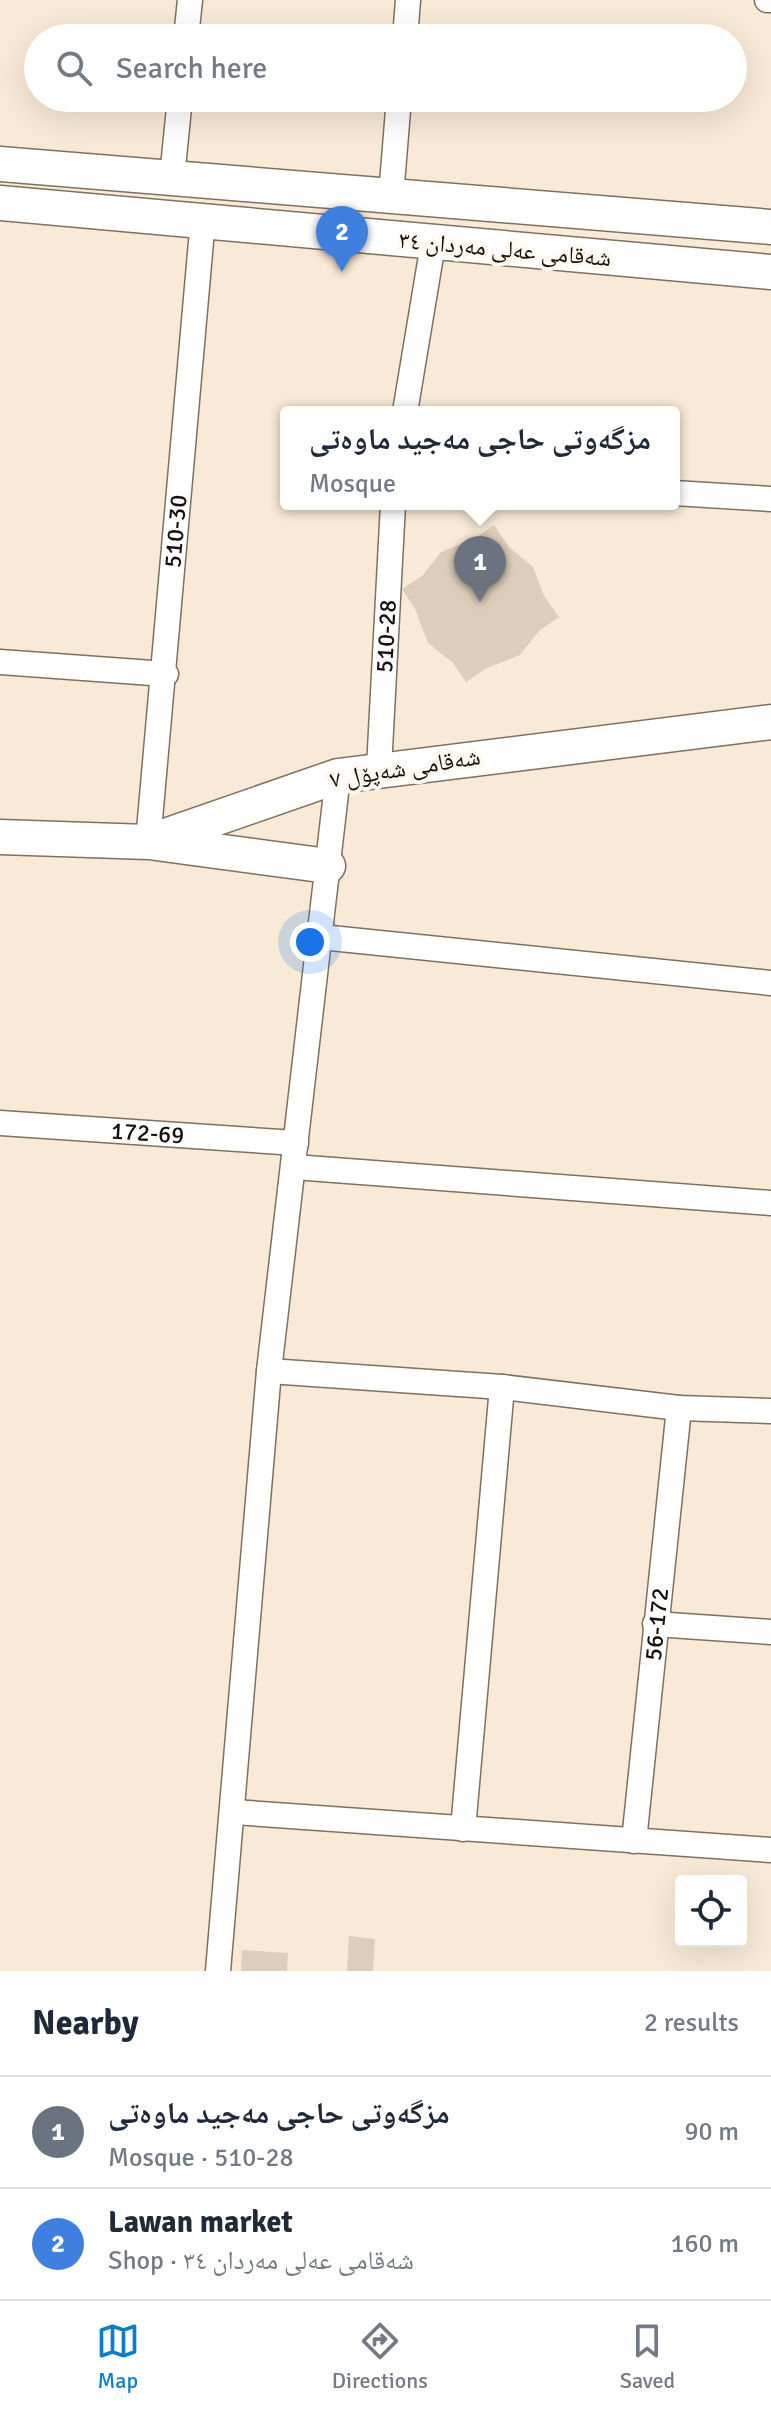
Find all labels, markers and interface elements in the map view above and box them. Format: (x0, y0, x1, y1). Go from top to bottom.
search box (24, 24, 747, 112)
icon: search (52, 46, 96, 90)
text: Search here (116, 50, 267, 87)
pin: 2 (316, 206, 368, 272)
street label: شەقامی عەلی مەردان ٣٤ (398, 225, 612, 273)
popup (280, 406, 680, 510)
text: مزگەوتی حاجی مەجید ماوەتی (309, 421, 651, 458)
text: Mosque (309, 468, 396, 500)
street label: 510-30 (157, 493, 194, 569)
pin: 1 (454, 536, 506, 602)
street label: 510-28 (369, 599, 403, 674)
street label: شەقامی شەپۆل ٧ (328, 741, 482, 795)
your location (290, 922, 330, 962)
street label: 172-69 (110, 1116, 185, 1150)
street label: 56-172 (638, 1586, 675, 1662)
map controls (675, 1875, 747, 1947)
button: locate (675, 1875, 747, 1947)
text: Nearby (32, 2002, 139, 2044)
text: 2 results (644, 2007, 739, 2039)
text: مزگەوتی حاجی مەجید ماوەتی (108, 2095, 450, 2132)
text: 1 (51, 2116, 65, 2148)
text: 90 m (684, 2116, 739, 2148)
text: Mosque · 510-28 (108, 2142, 293, 2174)
text: Lawan market (108, 2204, 293, 2241)
text: 2 (51, 2228, 65, 2260)
text: 160 m (670, 2228, 739, 2260)
text: Shop · شەقامی عەلی مەردان ٣٤ (108, 2245, 414, 2277)
tab: Map (96, 2319, 140, 2394)
tab: Directions (332, 2319, 428, 2394)
tab: Saved (620, 2319, 675, 2394)

